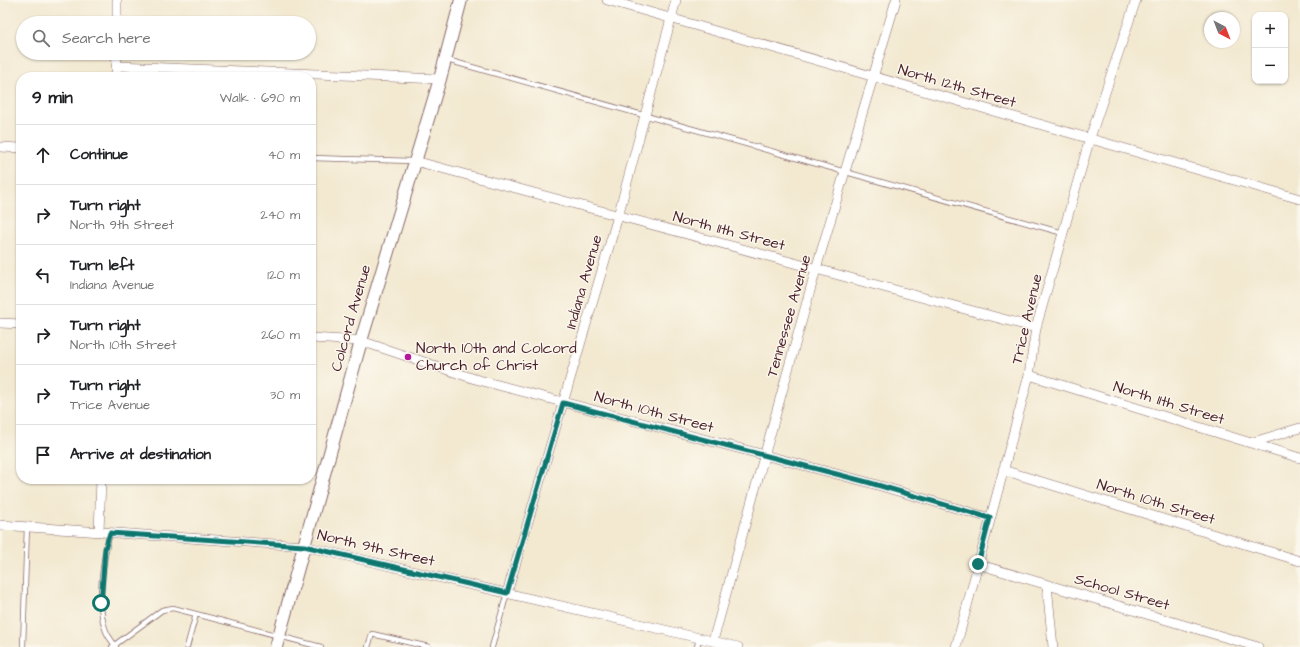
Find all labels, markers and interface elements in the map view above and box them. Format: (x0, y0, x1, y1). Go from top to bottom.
north arrow (1204, 12, 1240, 48)
map controls (1252, 12, 1288, 84)
button: + (1252, 12, 1288, 48)
search box (16, 16, 316, 60)
icon: search (30, 27, 52, 49)
text: Search here (62, 28, 151, 49)
button: − (1252, 48, 1288, 84)
street label: North 12th Street (896, 59, 1018, 113)
text: 9 min (32, 86, 73, 110)
text: Walk · 690 m (220, 89, 300, 107)
icon: ahead (32, 144, 54, 166)
text: Continue (70, 144, 128, 165)
text: 40 m (268, 146, 300, 164)
text: Turn right (70, 195, 141, 216)
icon: right (32, 204, 54, 226)
text: 240 m (260, 206, 300, 224)
street label: North 11th Street (671, 206, 787, 256)
text: North 9th Street (70, 216, 174, 234)
street label: Indiana Avenue (561, 232, 607, 332)
street label: Tennessee Avenue (761, 252, 817, 380)
text: Turn left (70, 255, 134, 276)
street label: Colcord Avenue (326, 262, 376, 374)
icon: left (32, 264, 54, 286)
text: 120 m (267, 266, 300, 284)
street label: Trice Avenue (1006, 272, 1048, 366)
text: Indiana Avenue (70, 276, 154, 294)
text: Turn right (70, 315, 141, 336)
icon: right (32, 324, 54, 346)
text: 260 m (261, 326, 300, 344)
text: North 10th Street (70, 336, 176, 354)
place label: North 10th and Colcord Church of Christ (416, 338, 577, 376)
marker: North 10th and Colcord Church of Christ (403, 352, 413, 362)
text: Turn right (70, 375, 141, 396)
street label: North 11th Street (1111, 376, 1227, 430)
icon: right (32, 384, 54, 406)
text: 30 m (270, 386, 300, 404)
street label: North 10th Street (592, 386, 716, 438)
text: Trice Avenue (70, 396, 150, 414)
icon: arrive (32, 444, 54, 466)
text: Arrive at destination (70, 444, 211, 465)
street label: North 10th Street (1094, 474, 1218, 530)
street label: North 9th Street (315, 524, 437, 572)
route end (969, 555, 987, 573)
street label: School Street (1072, 568, 1172, 616)
route start (92, 594, 110, 612)

